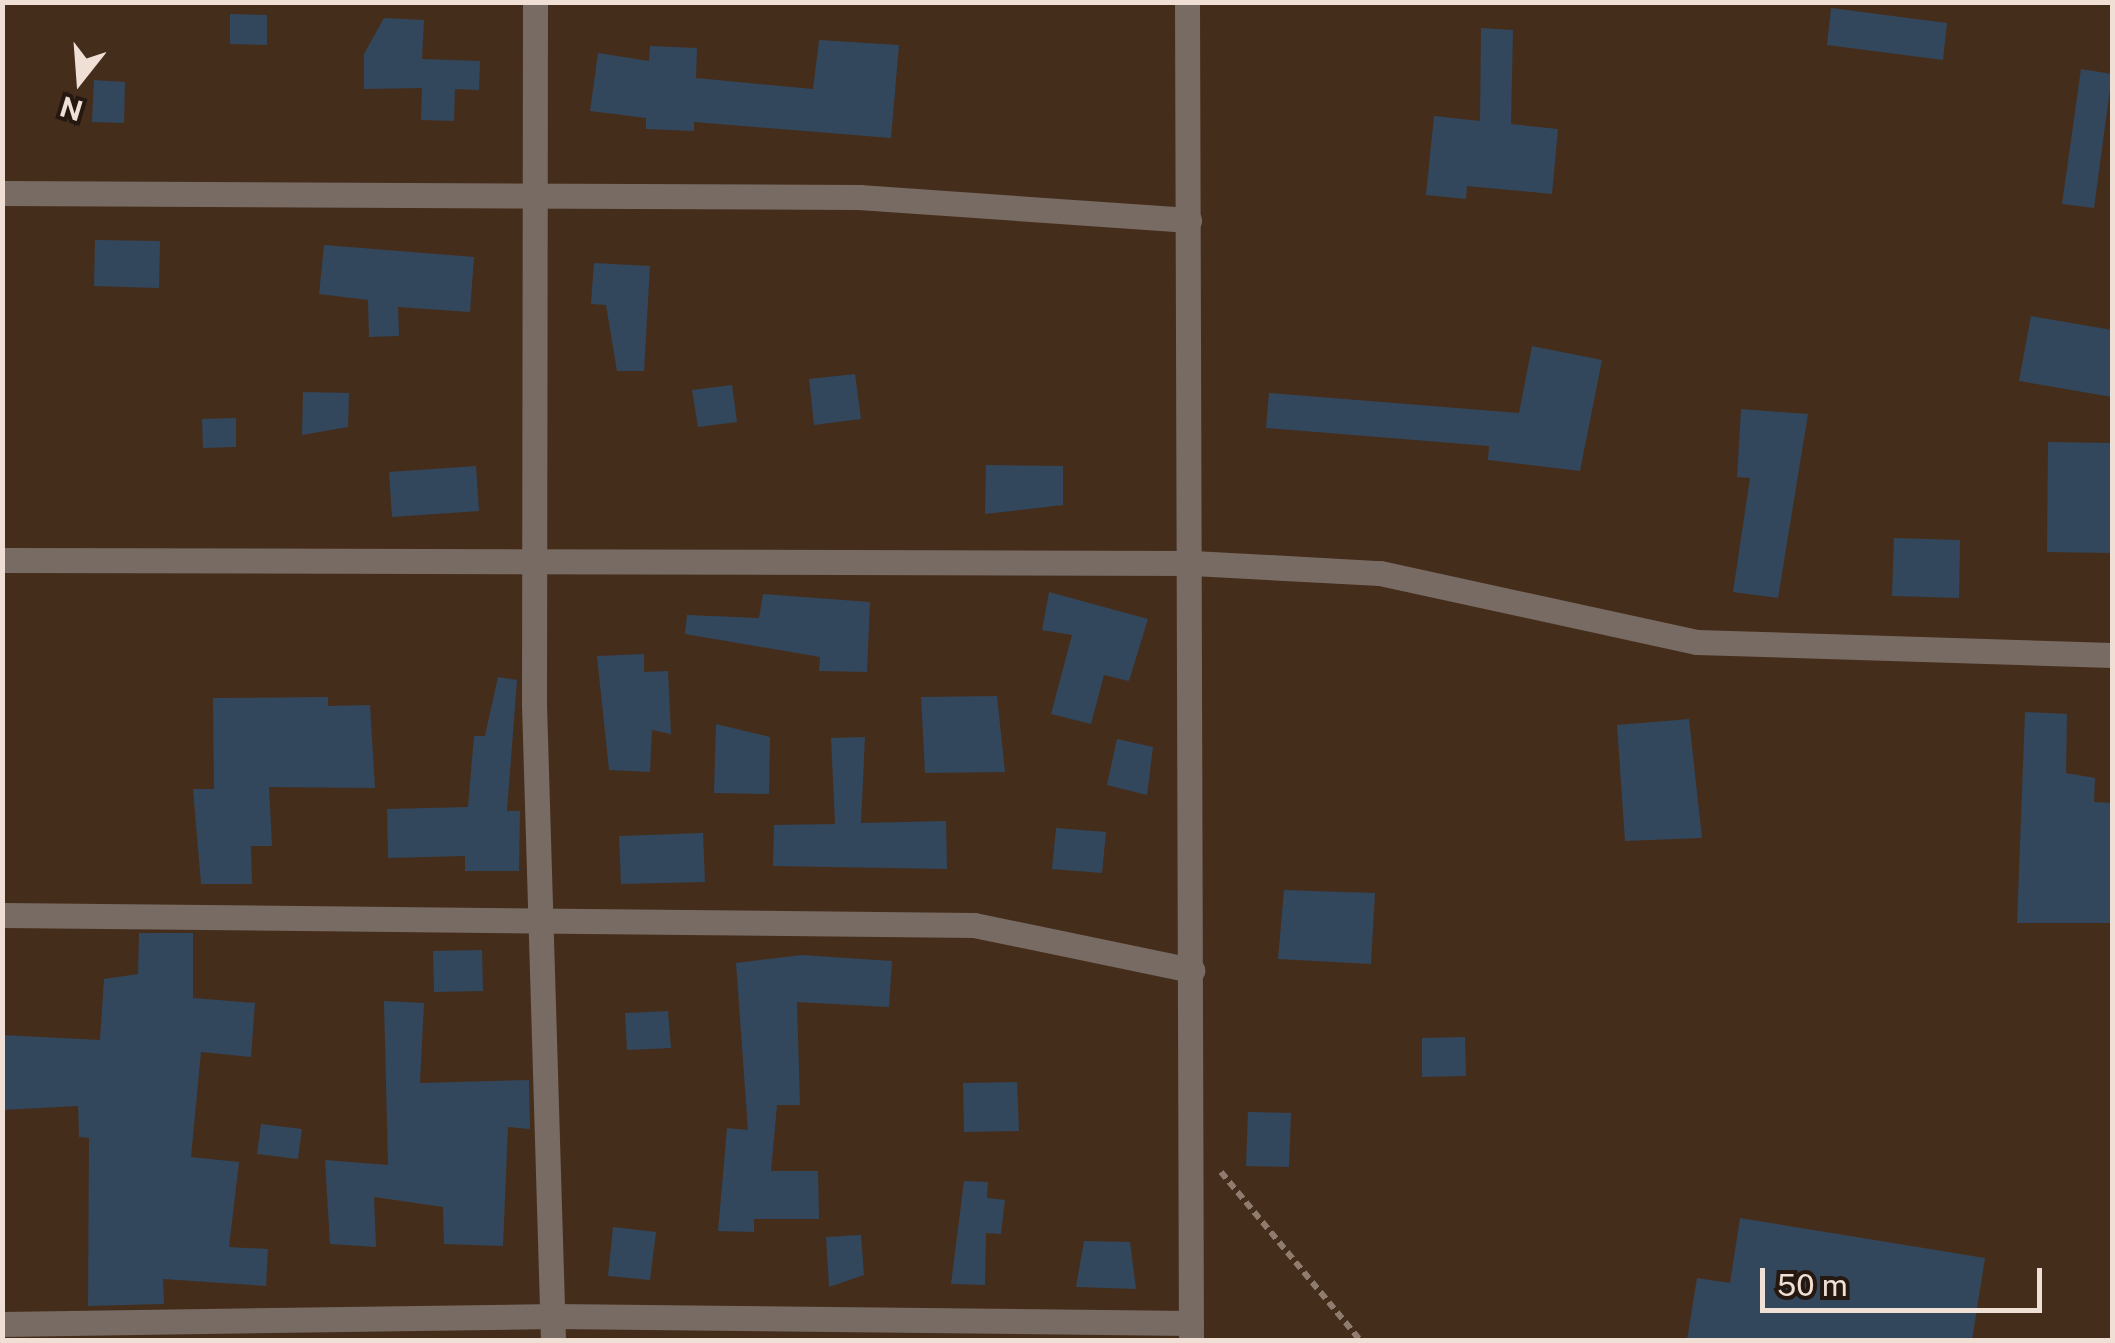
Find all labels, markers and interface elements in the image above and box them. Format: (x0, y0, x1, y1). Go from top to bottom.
north arrow (30, 30, 130, 130)
text: N (56, 90, 86, 128)
scale bar (1765, 1248, 2048, 1310)
text: 50 m (1777, 1267, 1848, 1303)

